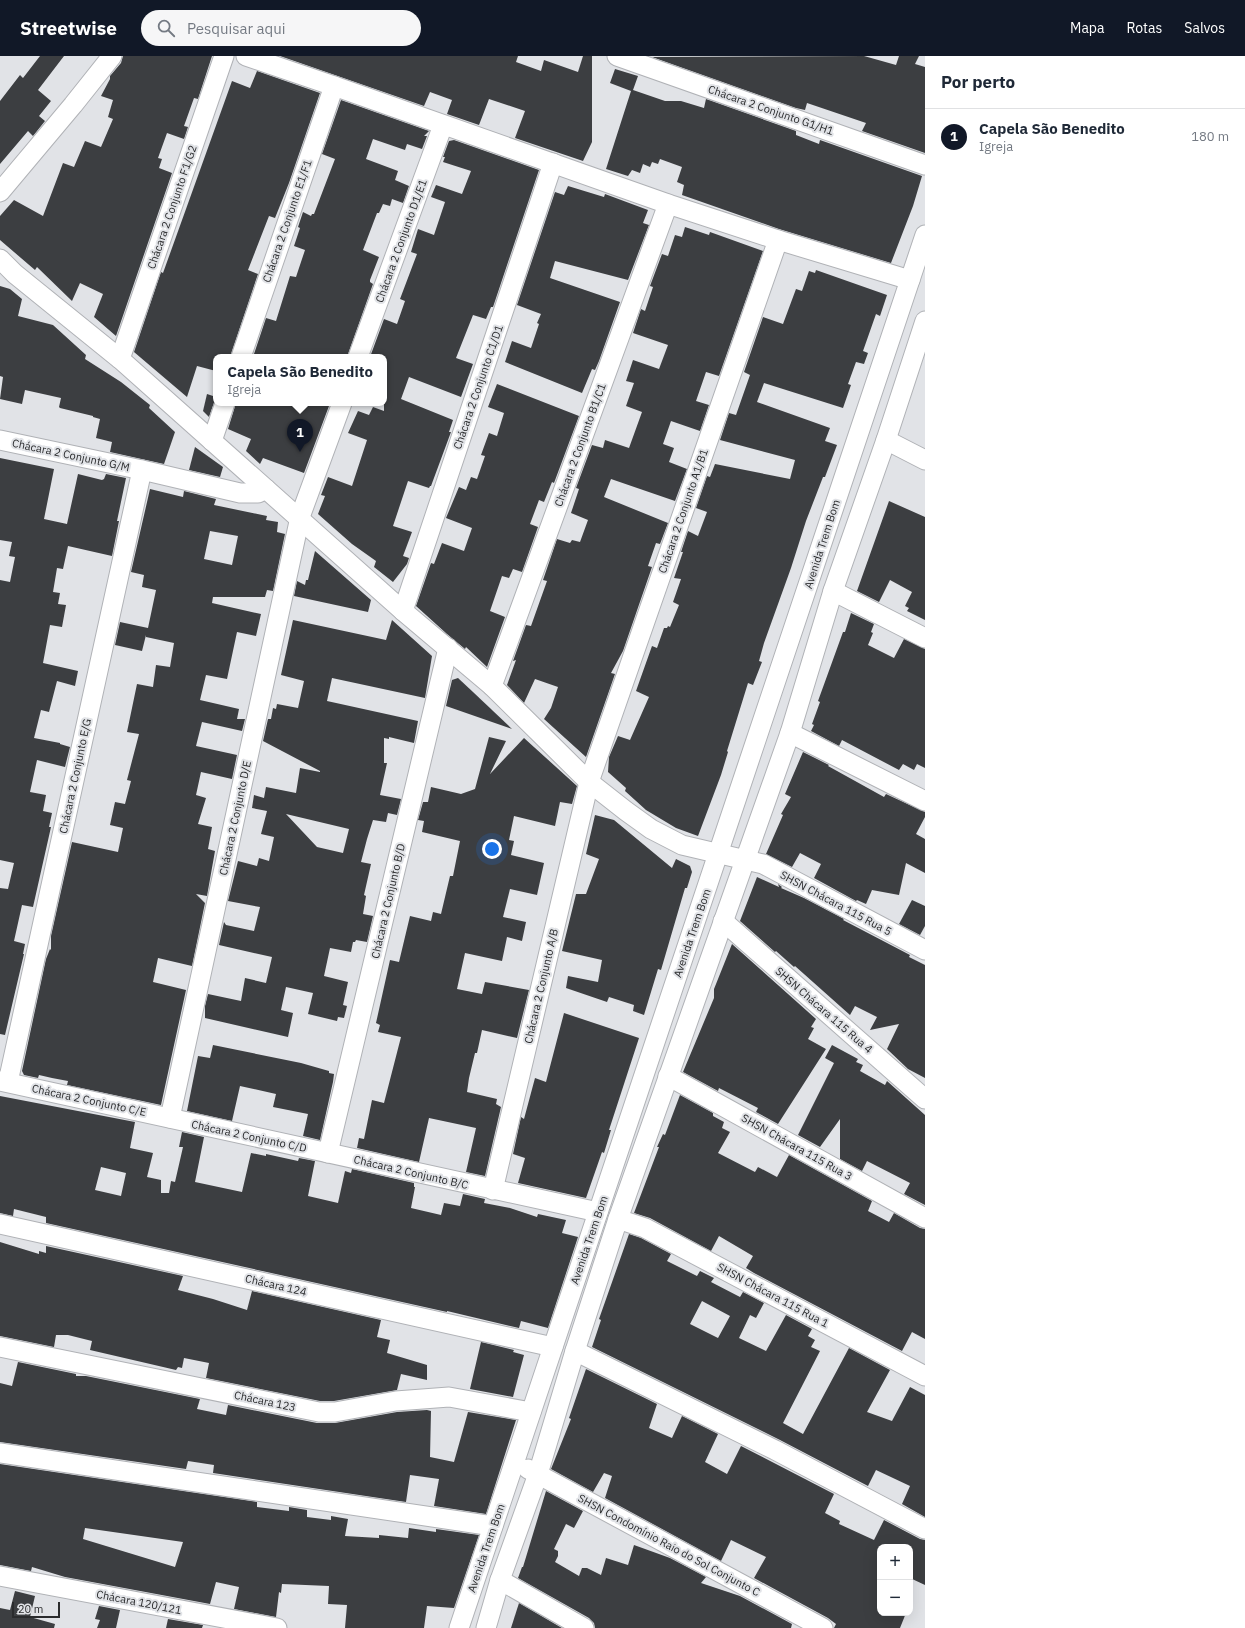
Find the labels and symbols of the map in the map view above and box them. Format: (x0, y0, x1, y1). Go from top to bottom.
street label: Chácara 2 Conjunto G1/H1 (706, 82, 836, 138)
street label: Chácara 2 Conjunto F1/G2 (144, 143, 200, 271)
street label: Chácara 2 Conjunto E1/F1 (259, 157, 315, 284)
street label: Chácara 2 Conjunto D1/E1 (372, 177, 430, 305)
street label: Chácara 2 Conjunto C1/D1 (450, 323, 506, 451)
street label: Chácara 2 Conjunto B1/C1 (551, 381, 609, 509)
pin: 1 (287, 419, 313, 452)
street label: Chácara 2 Conjunto G/M (11, 436, 131, 474)
street label: Chácara 2 Conjunto A1/B1 (655, 447, 711, 575)
street label: Avenida Trem Bom (801, 498, 843, 590)
street label: Chácara 2 Conjunto E/G (56, 717, 94, 835)
street label: Chácara 2 Conjunto D/E (216, 759, 254, 877)
your location (482, 839, 502, 859)
street label: Chácara 2 Conjunto B/D (368, 842, 408, 960)
street label: SHSN Chácara 115 Rua 5 (778, 868, 894, 938)
street label: Avenida Trem Bom (670, 887, 714, 979)
street label: Chácara 2 Conjunto A/B (521, 927, 561, 1045)
street label: SHSN Chácara 115 Rua 4 (772, 964, 876, 1056)
street label: Chácara 2 Conjunto C/E (31, 1081, 147, 1119)
street label: SHSN Chácara 115 Rua 3 (739, 1111, 855, 1183)
street label: Chácara 2 Conjunto C/D (190, 1117, 308, 1155)
street label: Chácara 2 Conjunto B/C (352, 1152, 470, 1192)
street label: Avenida Trem Bom (567, 1194, 611, 1286)
street label: SHSN Chácara 115 Rua 1 (715, 1260, 832, 1331)
street label: Chácara 124 (244, 1271, 308, 1299)
street label: Chácara 123 (233, 1388, 297, 1414)
street label: SHSN Condomínio Raio do Sol Conjunto C (576, 1491, 763, 1599)
street label: Avenida Trem Bom (464, 1502, 508, 1594)
street label: Chácara 120/121 (95, 1587, 183, 1617)
scale bar (12, 1600, 60, 1619)

